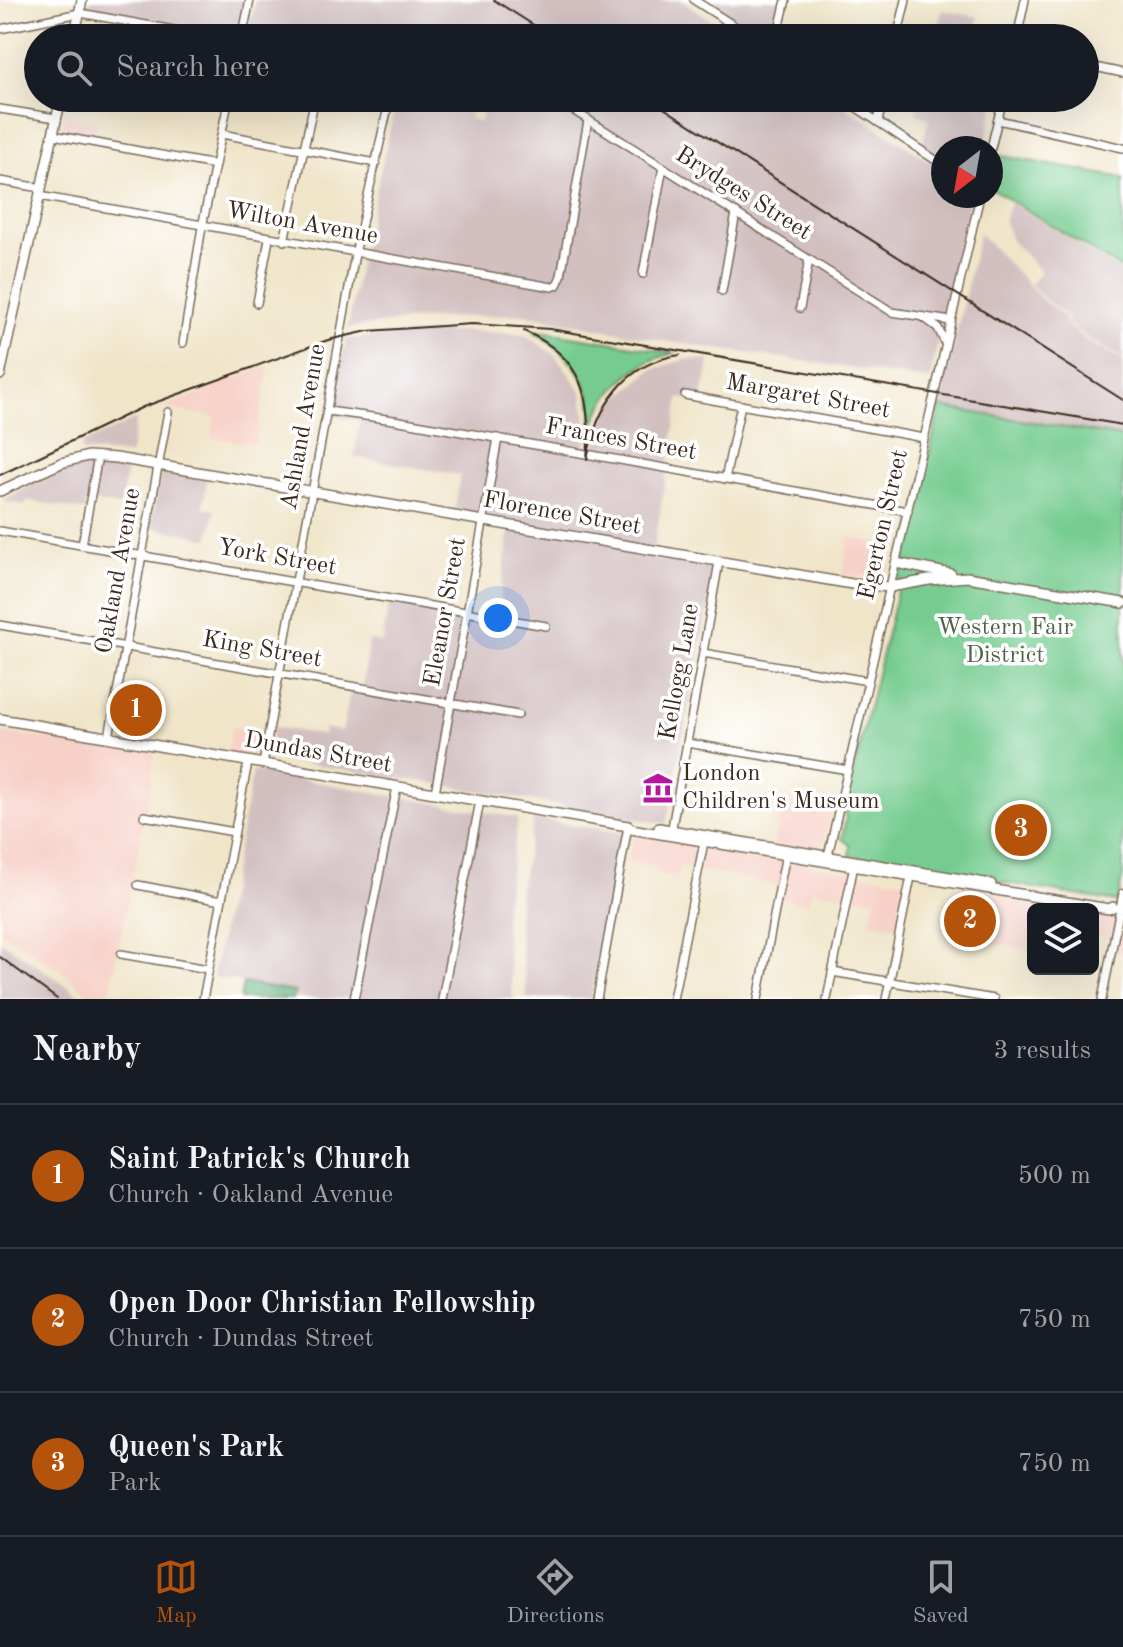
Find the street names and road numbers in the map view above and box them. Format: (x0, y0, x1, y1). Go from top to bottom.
street label: Brydges Street (671, 143, 815, 245)
street label: Wilton Avenue (224, 199, 380, 249)
street label: Ashland Avenue (278, 342, 330, 512)
street label: Margaret Street (724, 371, 892, 423)
street label: Frances Street (544, 415, 698, 465)
street label: Egerton Street (855, 447, 913, 603)
street label: Oakland Avenue (93, 486, 145, 656)
street label: Florence Street (481, 488, 643, 540)
street label: York Street (216, 536, 338, 580)
street label: Eleanor Street (421, 536, 471, 688)
street label: Kellogg Lane (656, 602, 704, 742)
street label: King Street (200, 628, 324, 672)
street label: Dundas Street (242, 728, 394, 778)

